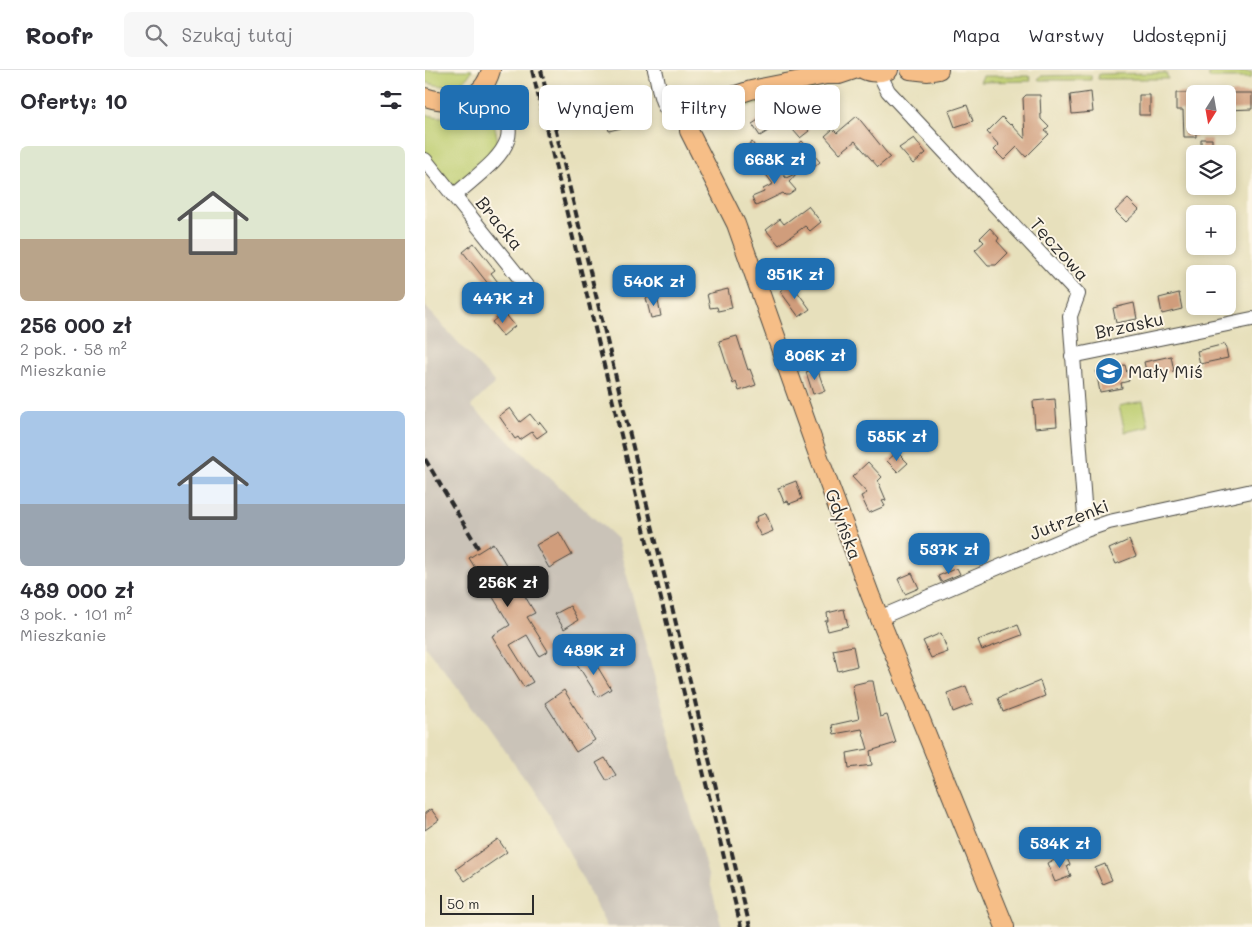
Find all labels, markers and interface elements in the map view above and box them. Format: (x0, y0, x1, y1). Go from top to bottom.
search box (124, 12, 474, 57)
text: Roofr (25, 19, 94, 50)
icon: search (142, 21, 170, 49)
text: Szukaj tutaj (182, 22, 293, 47)
text: Mapa (952, 23, 1000, 47)
text: Warstwy (1028, 23, 1104, 47)
text: Udostępnij (1132, 23, 1227, 47)
chip: Kupno (440, 85, 529, 130)
chip: Wynajem (539, 85, 652, 130)
chip: Filtry (662, 85, 745, 130)
chip: Nowe (755, 85, 840, 130)
north arrow (1186, 85, 1236, 135)
map controls (1186, 85, 1236, 315)
icon: filters (377, 86, 405, 114)
text: Oferty: 10 (20, 87, 127, 114)
pin: 668K zł (729, 142, 821, 185)
button: layers (1186, 145, 1236, 195)
text: 668K zł (745, 148, 805, 169)
icon: home (168, 178, 258, 268)
street label: Bracka (471, 191, 529, 255)
button: + (1186, 205, 1236, 255)
street label: Tęczowa (1025, 212, 1095, 286)
pin: 351K zł (749, 258, 841, 300)
text: 351K zł (766, 263, 824, 284)
pin: 540K zł (608, 264, 700, 307)
button: − (1186, 265, 1236, 315)
text: 540K zł (624, 270, 684, 291)
pin: 447K zł (457, 282, 549, 324)
text: 447K zł (473, 287, 533, 308)
street label: Brzasku (1092, 306, 1166, 344)
text: 256 000 zł (20, 311, 132, 338)
text: 2 pok. · 58 m² (20, 338, 127, 359)
pin: 806K zł (769, 338, 861, 381)
text: 806K zł (785, 344, 845, 365)
school or university icon: Mały Miś (1094, 356, 1124, 386)
text: Mieszkanie (20, 359, 106, 380)
place label: Mały Miś (1128, 359, 1203, 383)
pin: 585K zł (851, 420, 943, 462)
text: 585K zł (867, 425, 927, 446)
icon: home (168, 443, 258, 533)
street label: Gdyńska (820, 485, 868, 563)
street label: Jutrzenki (1026, 493, 1112, 545)
pin: 537K zł (903, 532, 995, 575)
text: 537K zł (920, 538, 978, 559)
pin: 256K zł (462, 566, 554, 608)
text: 256K zł (478, 571, 538, 592)
text: 489 000 zł (20, 576, 134, 603)
text: 3 pok. · 101 m² (20, 603, 132, 624)
text: Mieszkanie (20, 624, 106, 645)
pin: 489K zł (548, 634, 640, 676)
text: 489K zł (564, 639, 624, 660)
pin: 534K zł (1014, 826, 1106, 869)
text: 534K zł (1030, 832, 1090, 853)
scale bar (440, 892, 534, 915)
text: 50 m (447, 894, 479, 913)

